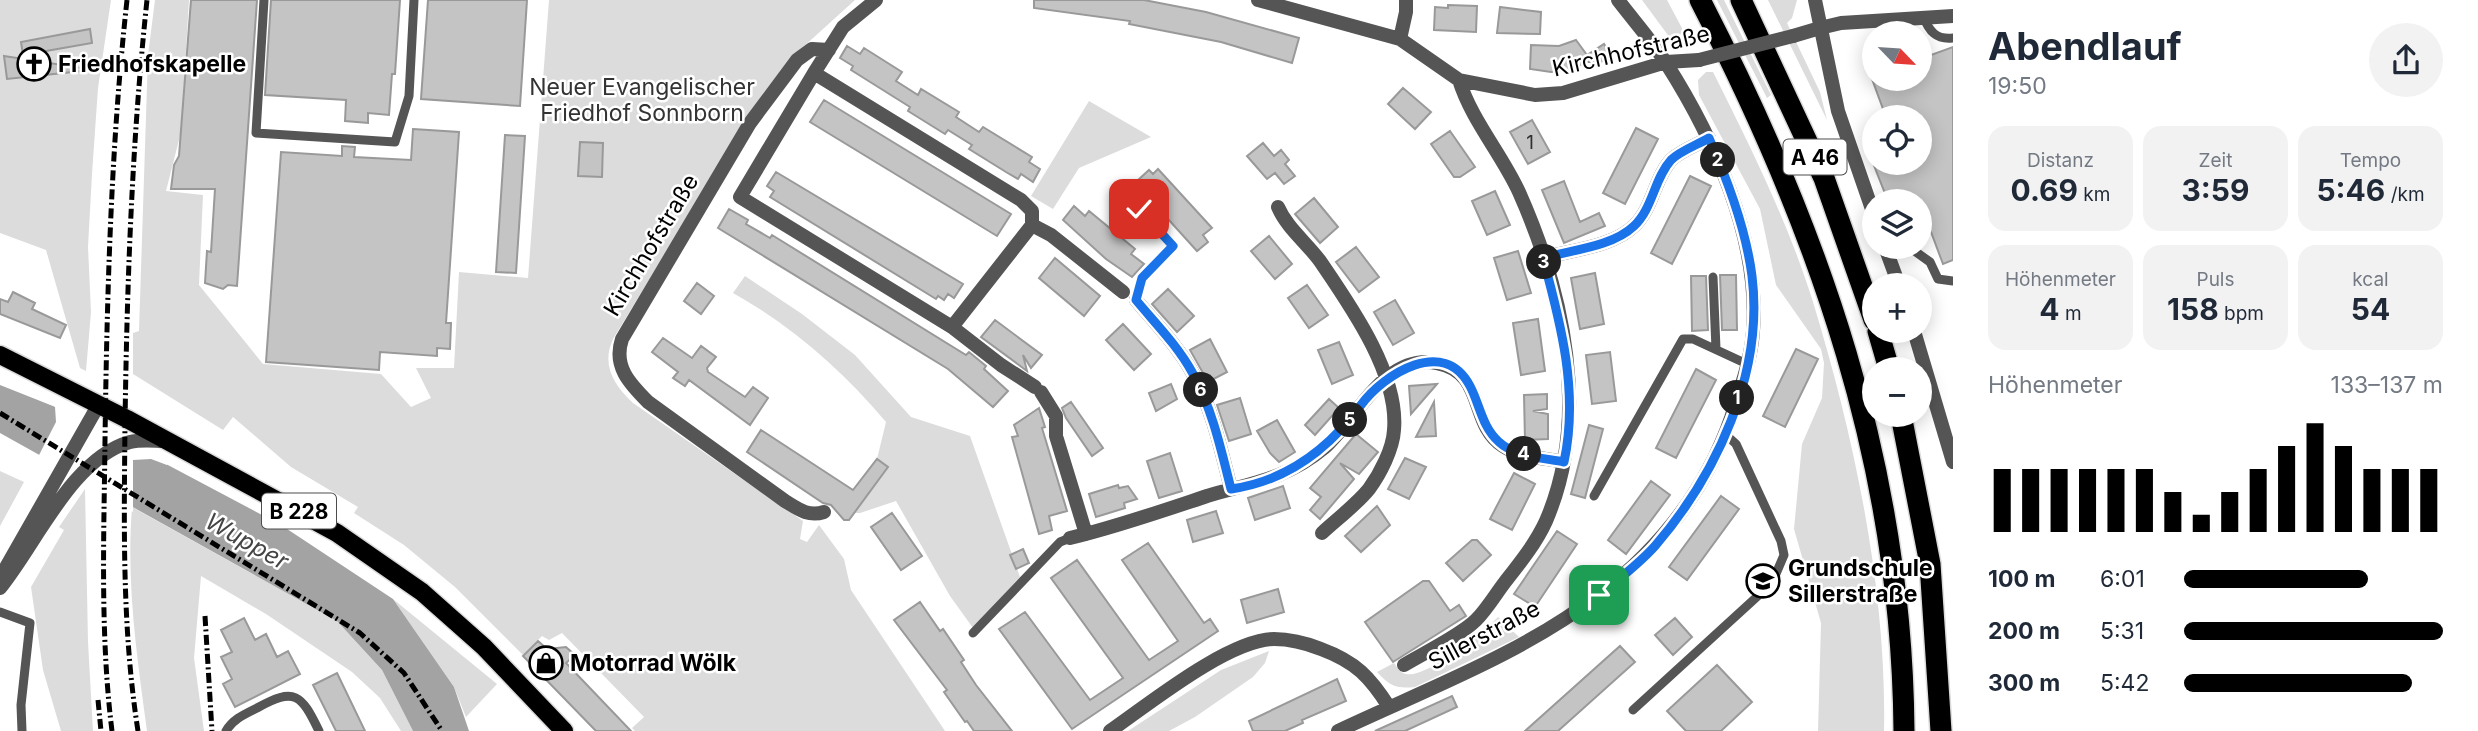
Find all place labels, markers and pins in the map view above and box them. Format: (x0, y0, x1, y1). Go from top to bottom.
church icon: Friedhofskapelle (15, 45, 53, 83)
place label: Friedhofskapelle (58, 50, 246, 78)
pin: 2 (1700, 142, 1736, 178)
pin (1109, 179, 1169, 239)
pin: 3 (1526, 244, 1562, 280)
pin: 6 (1184, 372, 1218, 408)
pin: 1 (1720, 380, 1754, 416)
pin: 5 (1332, 402, 1368, 438)
pin: 4 (1506, 436, 1542, 472)
place label: Grundschule Sillerstraße (1788, 554, 1933, 608)
school or university icon: Grundschule Sillerstraße (1744, 562, 1782, 600)
pin (1569, 565, 1629, 625)
shop icon: Motorrad Wölk (527, 644, 565, 682)
place label: Motorrad Wölk (570, 649, 737, 677)

